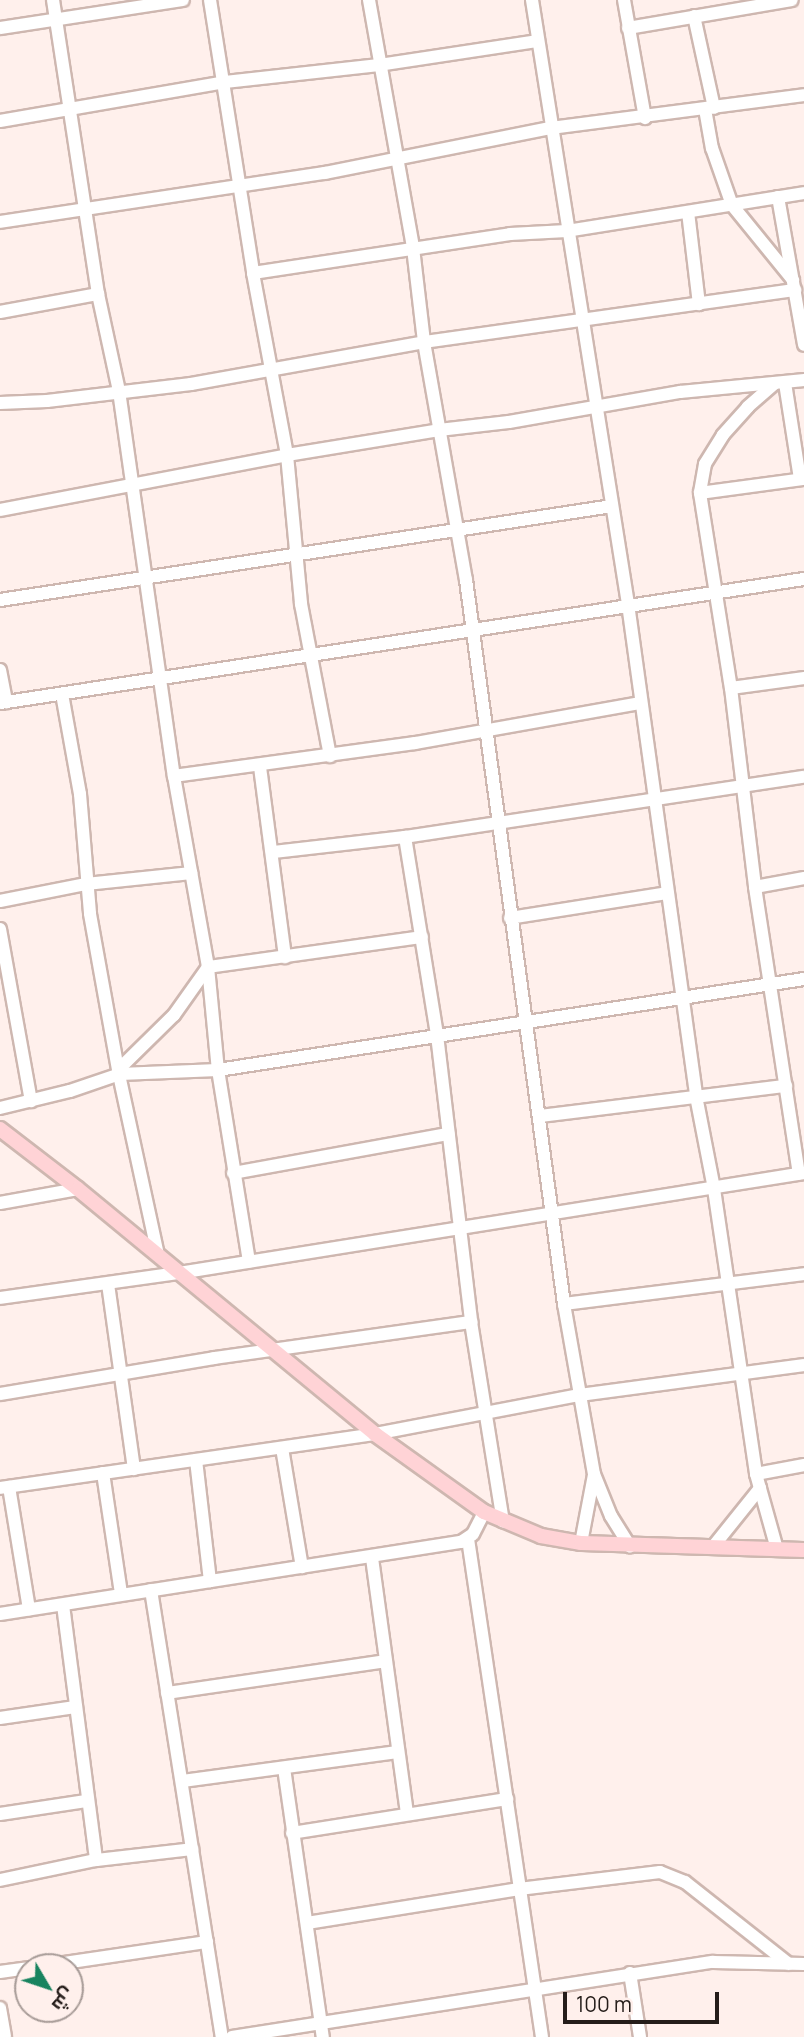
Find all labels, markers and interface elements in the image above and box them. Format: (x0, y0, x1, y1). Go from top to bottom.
north arrow (14, 1953, 84, 2023)
scale bar (566, 1978, 722, 2022)
text: ش (46, 1982, 82, 2018)
text: 100 m (576, 1990, 632, 2018)

